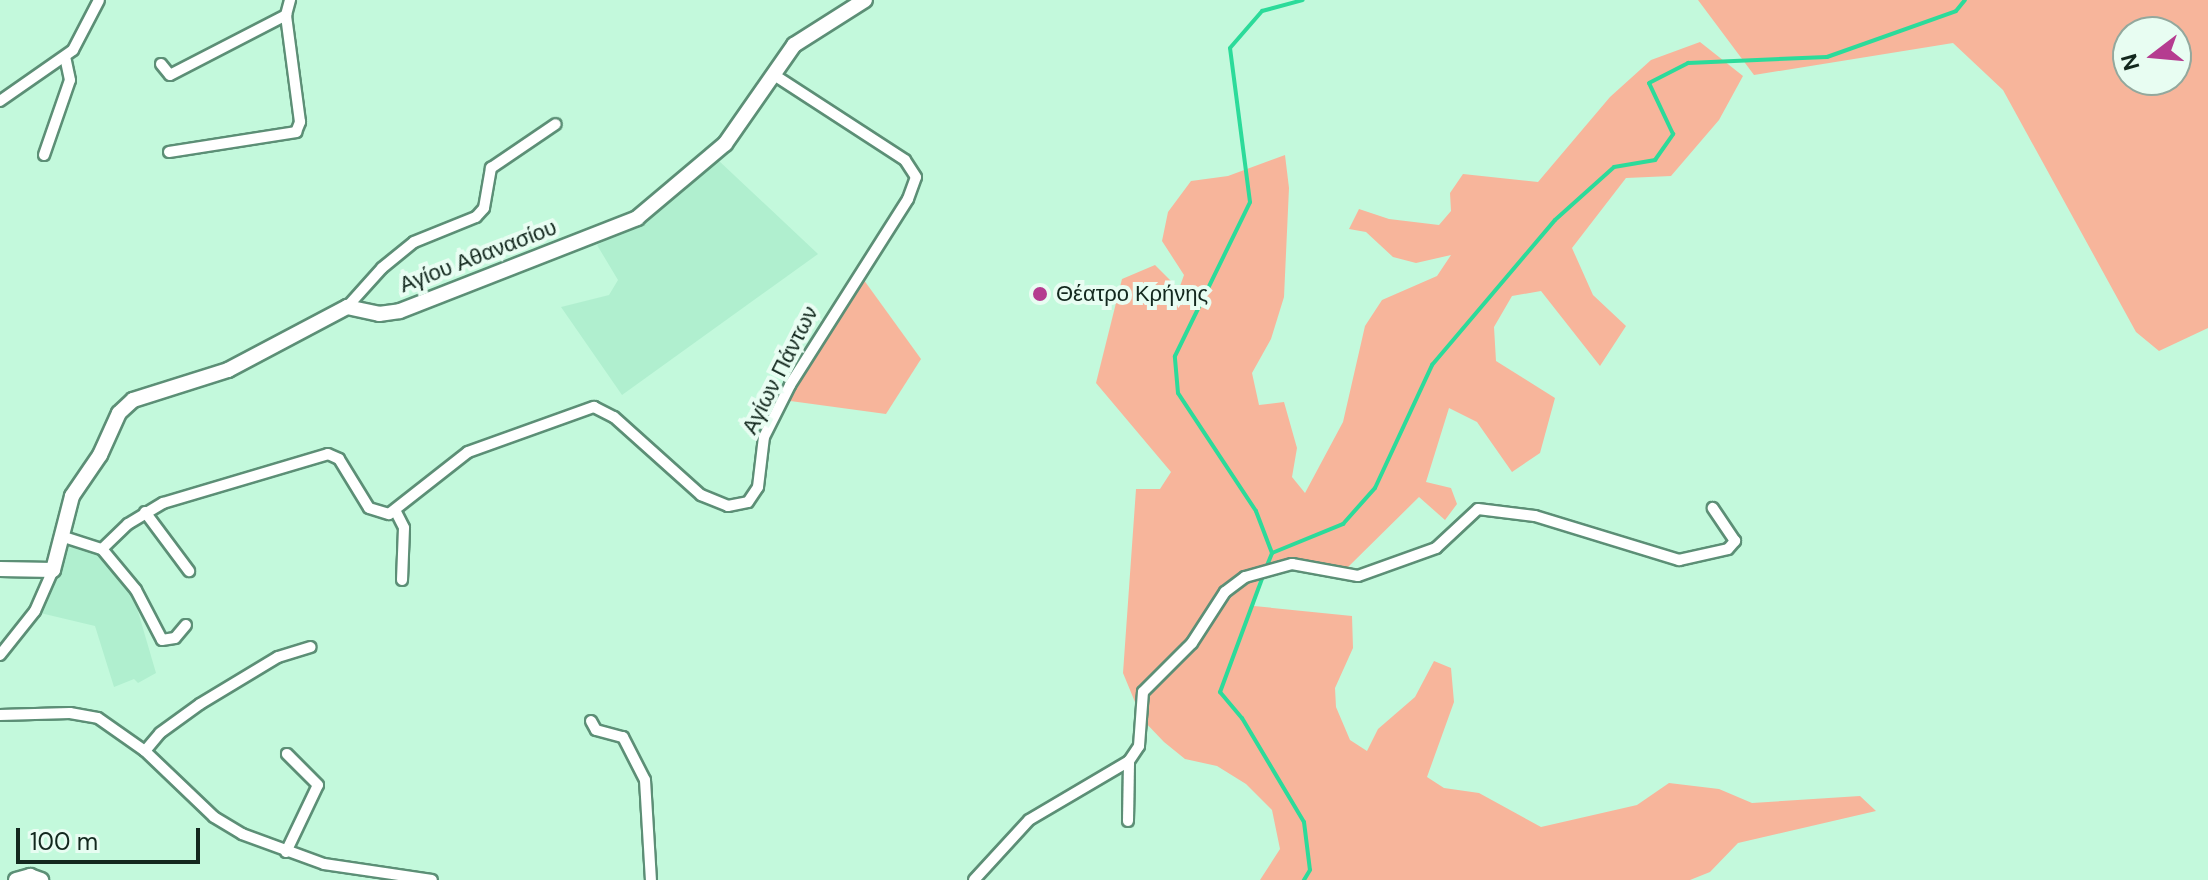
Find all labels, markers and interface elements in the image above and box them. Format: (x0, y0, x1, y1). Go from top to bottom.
north arrow (2112, 16, 2192, 96)
text: N (2114, 50, 2147, 74)
street label: Αγίου Αθανασίου (396, 214, 560, 298)
place label: Θέατρο Κρήνης (1056, 281, 1208, 307)
marker: Θέατρο Κρήνης (1031, 285, 1049, 303)
street label: Αγίων Πάντων (736, 301, 824, 439)
scale bar (20, 812, 204, 862)
text: 100 m (30, 826, 98, 857)

